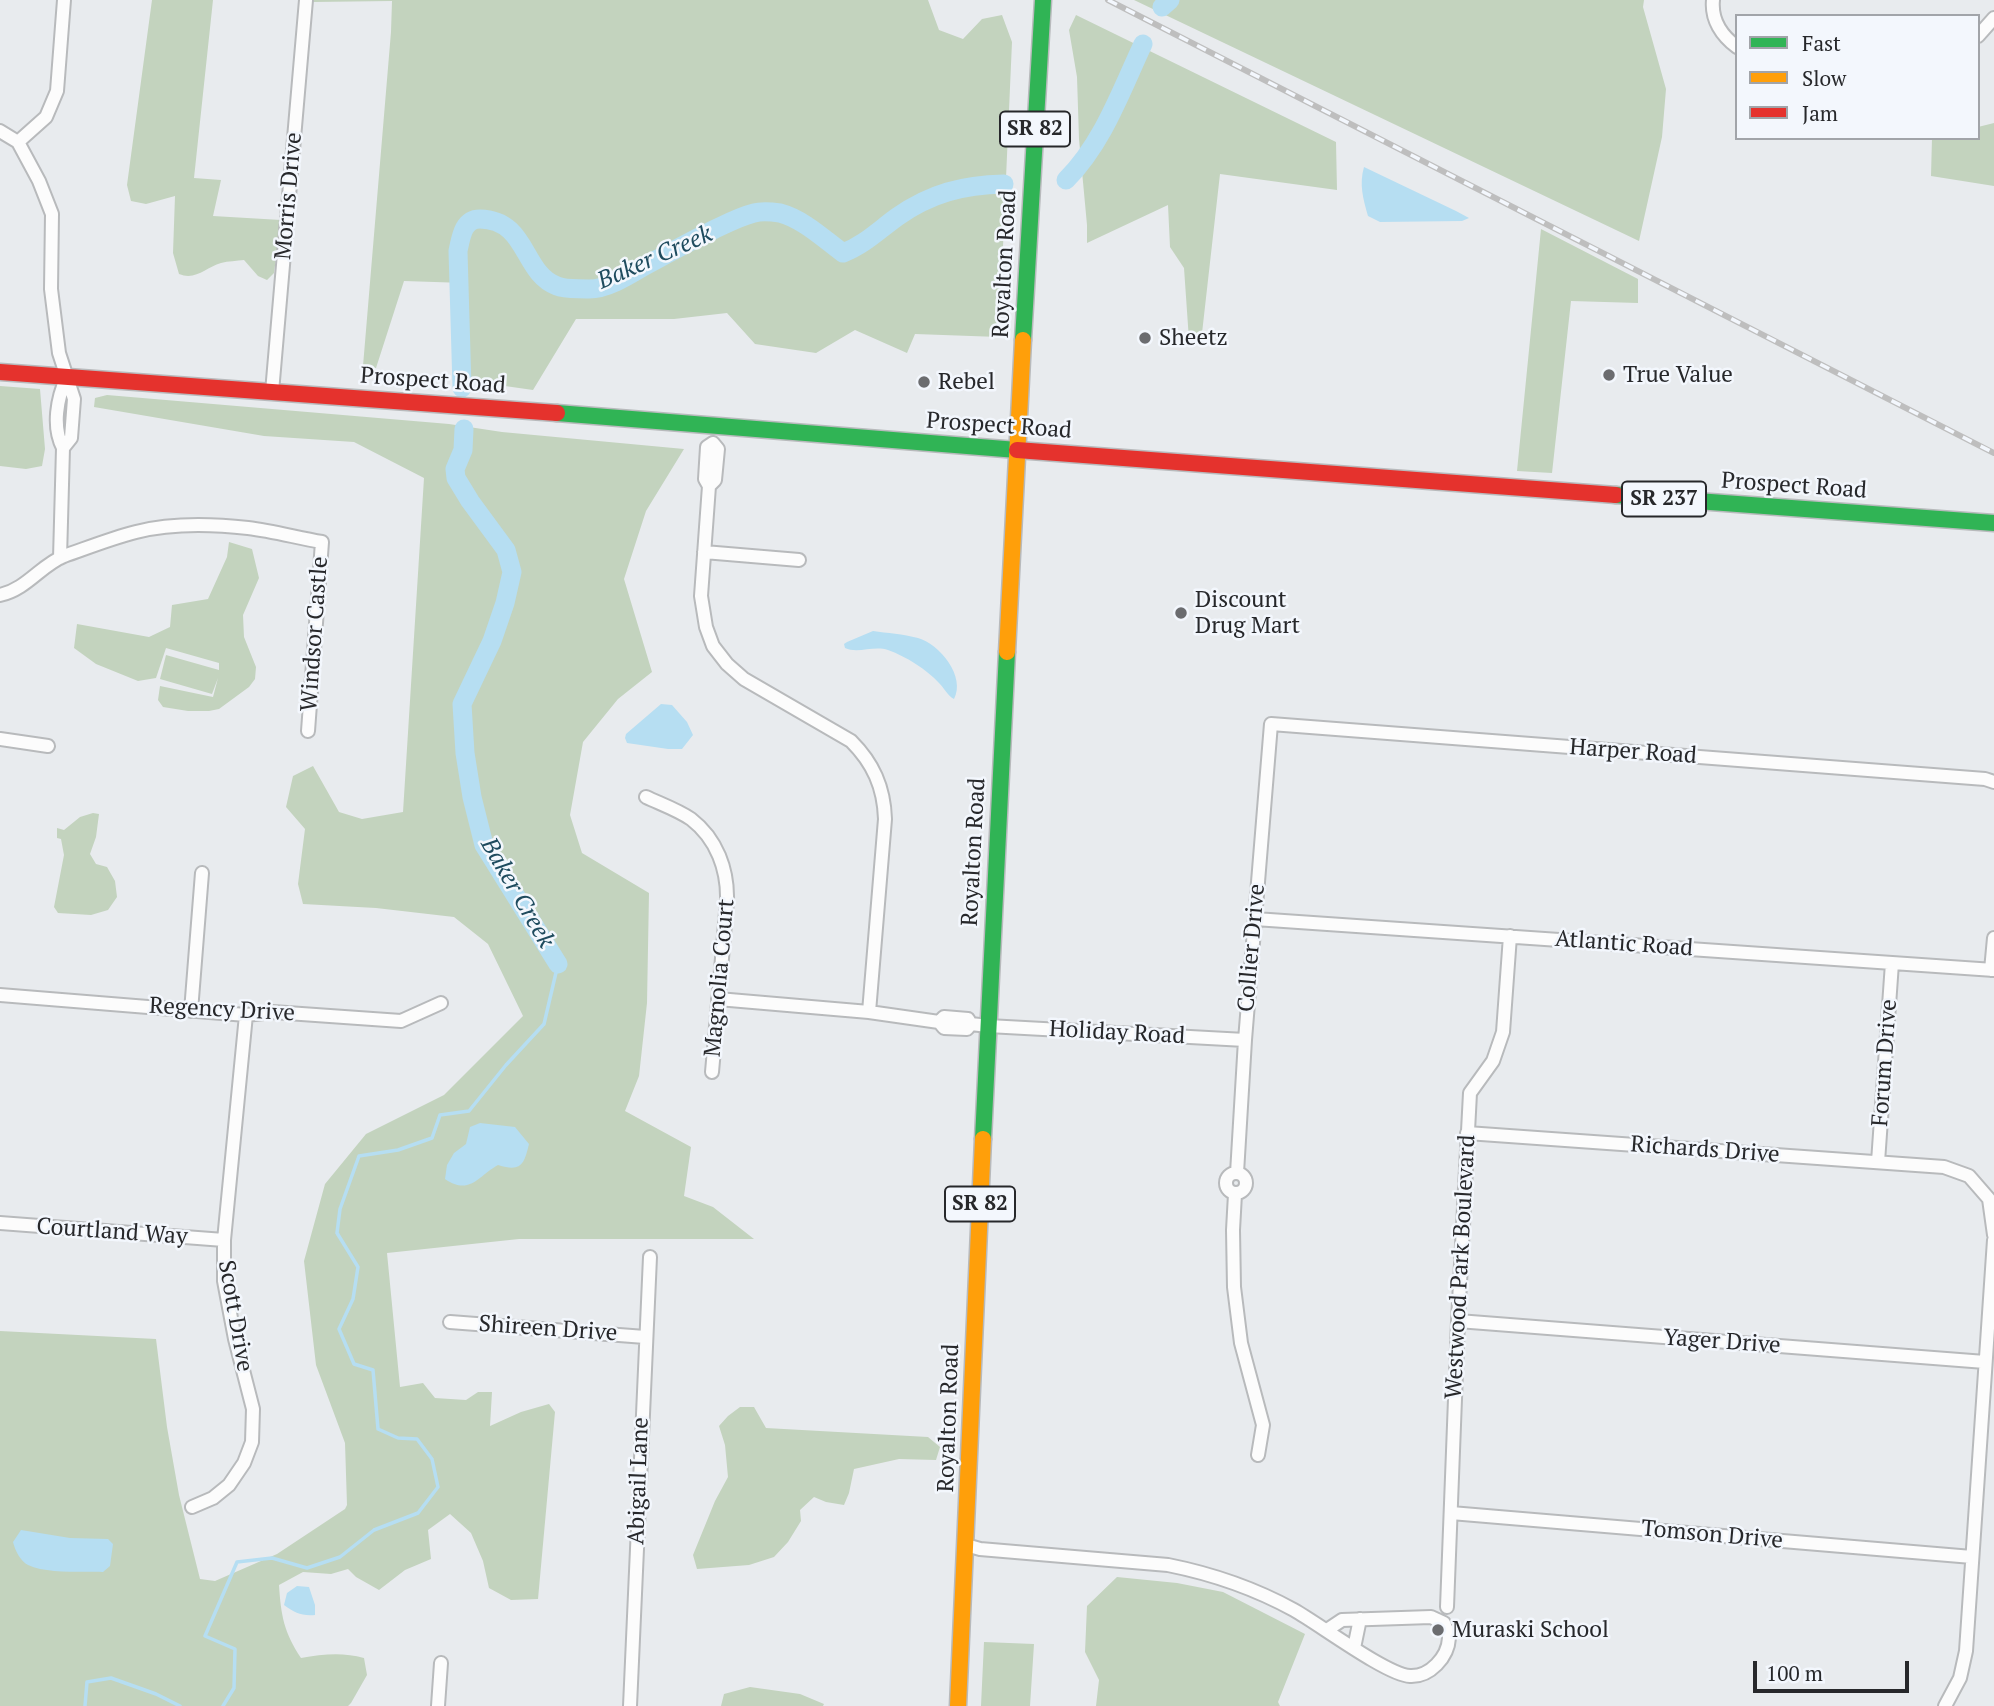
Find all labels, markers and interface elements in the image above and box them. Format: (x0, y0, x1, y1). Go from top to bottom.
legend (1735, 14, 1980, 140)
text: Fast (1802, 29, 1841, 57)
text: Slow (1802, 64, 1846, 92)
text: Jam (1802, 99, 1838, 127)
road number: SR 82 (1000, 111, 1070, 146)
street label: Morris Drive (270, 131, 308, 261)
street label: Royalton Road (987, 189, 1023, 339)
water label: Baker Creek (593, 220, 717, 296)
place label: Sheetz (1159, 324, 1228, 352)
marker: Sheetz (1137, 330, 1153, 346)
place label: True Value (1623, 361, 1733, 389)
street label: Prospect Road (359, 362, 507, 400)
marker: True Value (1601, 367, 1617, 383)
place label: Rebel (938, 368, 995, 396)
marker: Rebel (916, 374, 932, 390)
street label: Prospect Road (925, 407, 1073, 445)
street label: Prospect Road (1720, 467, 1868, 505)
road number: SR 237 (1622, 482, 1706, 516)
street label: Windsor Castle (296, 556, 334, 712)
place label: Discount Drug Mart (1195, 586, 1300, 640)
marker: Discount Drug Mart (1173, 605, 1189, 621)
street label: Harper Road (1568, 734, 1698, 770)
street label: Royalton Road (956, 777, 992, 927)
water label: Baker Creek (474, 833, 560, 953)
street label: Collier Drive (1233, 883, 1271, 1013)
street label: Magnolia Court (699, 898, 741, 1058)
street label: Atlantic Road (1554, 925, 1694, 963)
street label: Regency Drive (148, 992, 296, 1028)
street label: Forum Drive (1867, 998, 1903, 1128)
street label: Holiday Road (1048, 1016, 1186, 1050)
street label: Richards Drive (1630, 1131, 1780, 1169)
street label: Westwood Park Boulevard (1440, 1134, 1482, 1400)
road number: SR 82 (945, 1186, 1015, 1222)
street label: Courtland Way (36, 1213, 188, 1251)
street label: Scott Drive (212, 1258, 258, 1374)
street label: Shireen Drive (478, 1310, 618, 1348)
street label: Yager Drive (1662, 1324, 1782, 1360)
street label: Royalton Road (933, 1343, 965, 1493)
street label: Abigail Lane (623, 1417, 655, 1545)
street label: Tomson Drive (1640, 1515, 1784, 1555)
place label: Muraski School (1452, 1616, 1609, 1644)
marker: Muraski School (1430, 1622, 1446, 1638)
scale bar (1756, 1646, 1912, 1690)
text: 100 m (1766, 1659, 1823, 1687)

